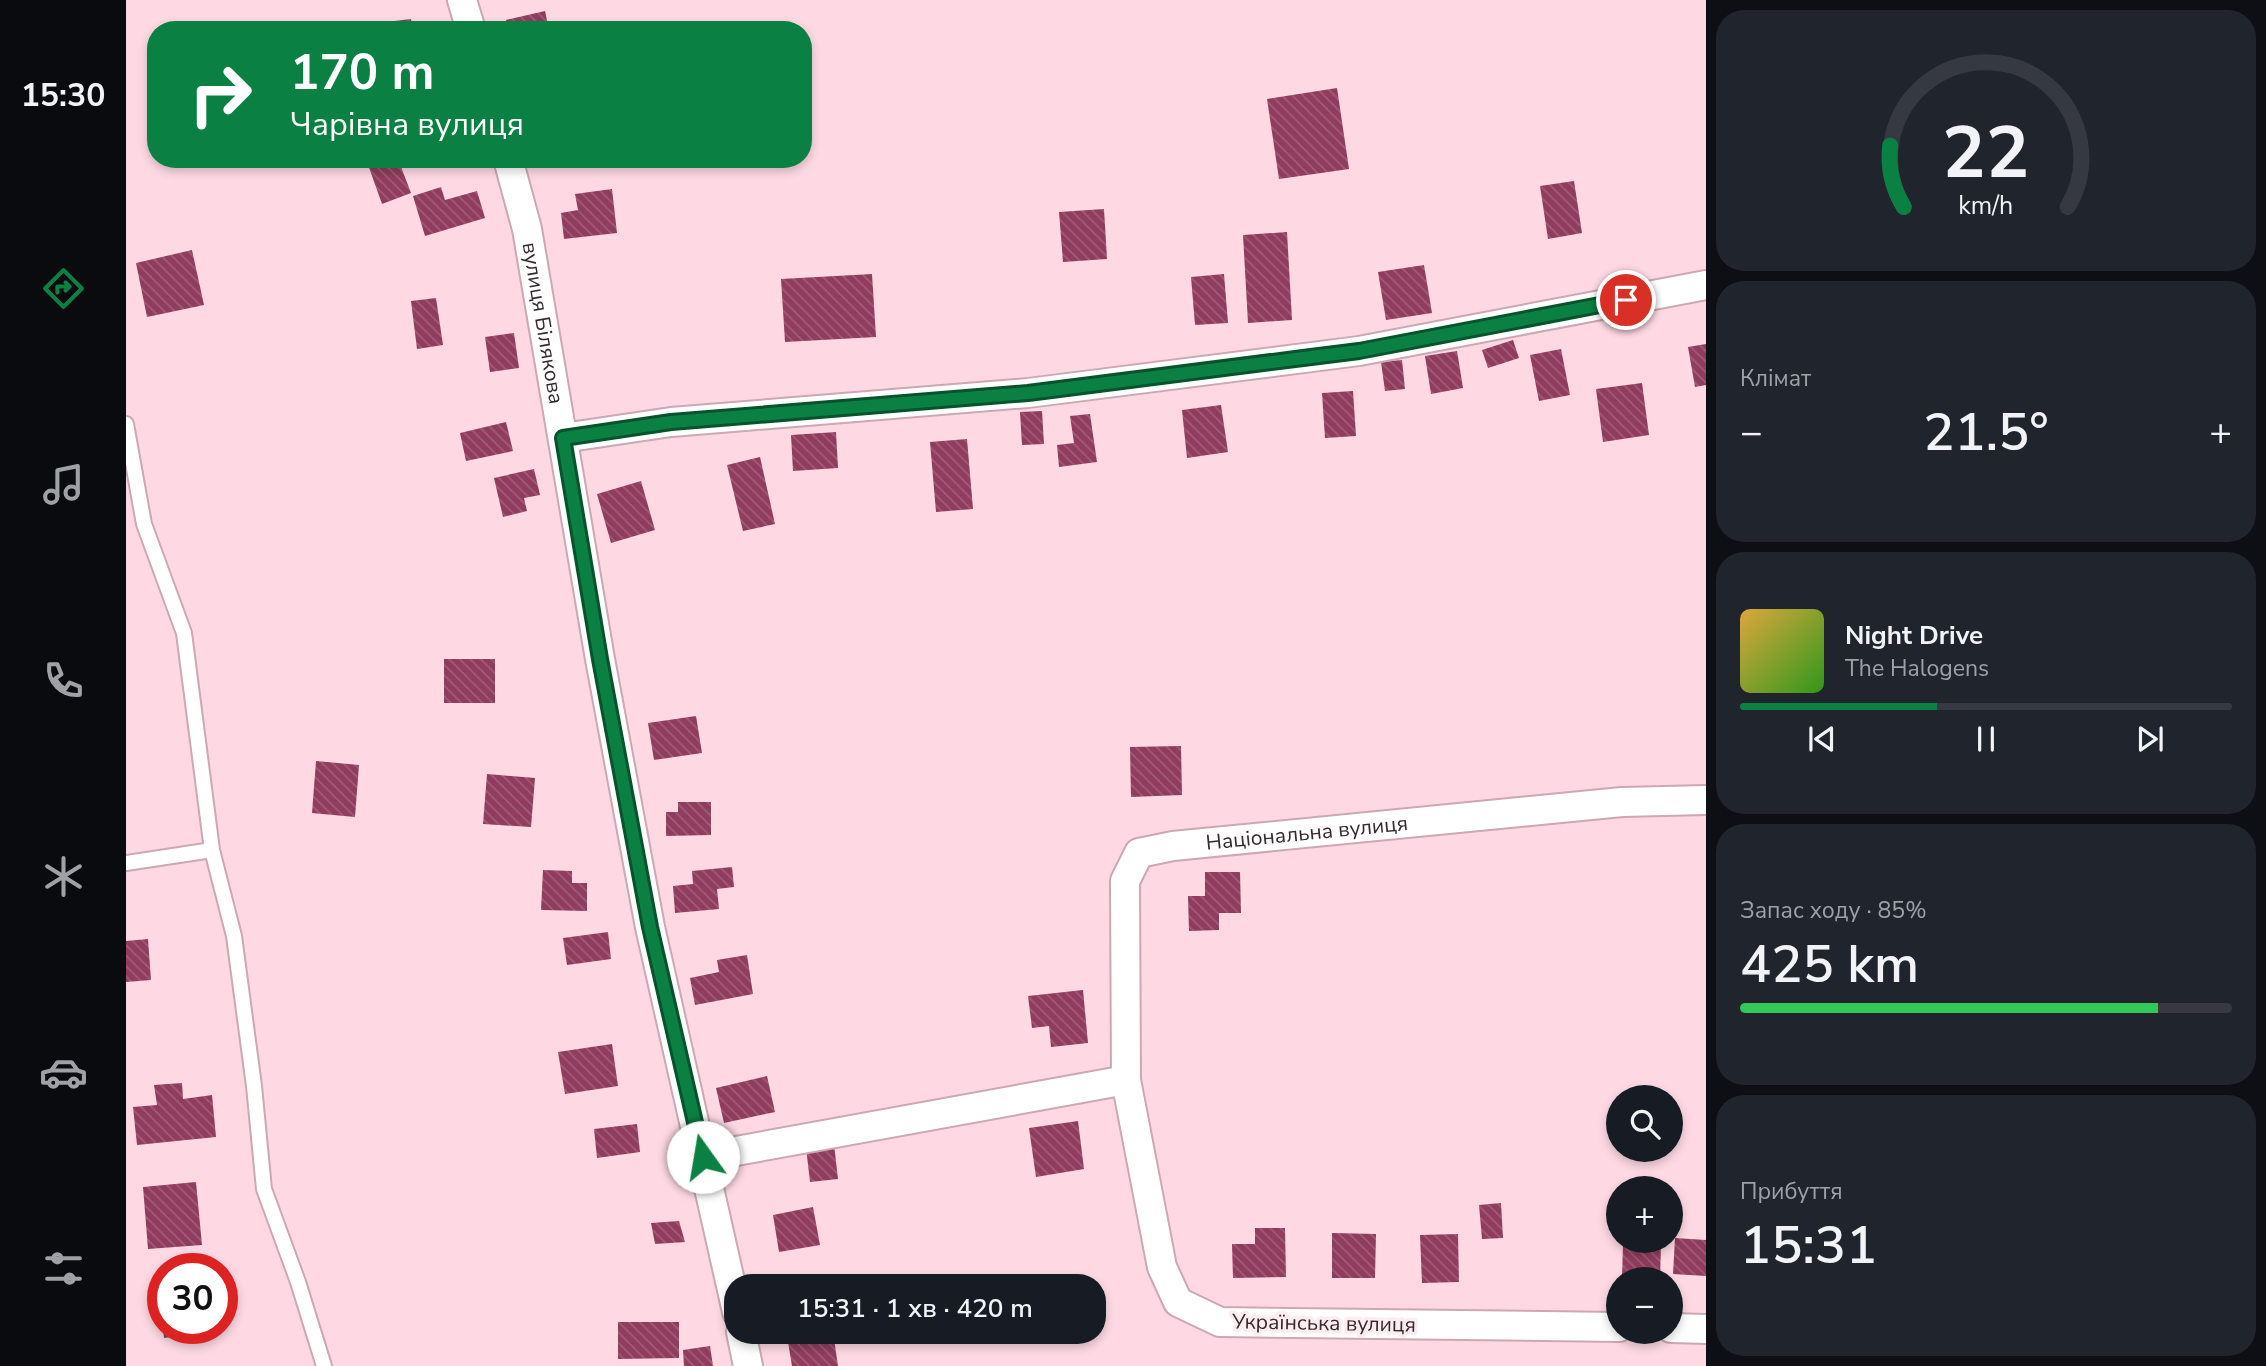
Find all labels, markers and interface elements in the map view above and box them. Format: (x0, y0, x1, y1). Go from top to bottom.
text: 170 m (290, 39, 434, 106)
icon: right (175, 49, 266, 140)
text: 15:30 (21, 74, 105, 117)
text: Чарівна вулиця (290, 103, 524, 146)
text: 22 (1942, 103, 2030, 203)
text: km/h (1958, 188, 2014, 222)
street label: вулиця Білякова (515, 240, 570, 406)
icon: directions (39, 264, 88, 313)
pin (1596, 270, 1656, 330)
icon: arrive (1607, 281, 1645, 319)
text: Клімат (1740, 363, 1811, 394)
text: 21.5° (1923, 397, 2049, 468)
text: − (1740, 407, 1763, 458)
text: + (2209, 407, 2232, 458)
icon: music (39, 460, 88, 509)
text: Night Drive (1845, 618, 1983, 653)
text: The Halogens (1845, 653, 1989, 684)
icon: phone (39, 656, 88, 705)
icon: previous (1803, 720, 1841, 758)
icon: pause (1967, 720, 2005, 758)
icon: next (2131, 720, 2169, 758)
street label: Національна вулиця (1204, 809, 1409, 857)
icon: climate (39, 852, 88, 901)
text: Запас ходу · 85% (1740, 895, 1927, 926)
text: 425 km (1740, 929, 1919, 1000)
icon: car (39, 1048, 88, 1097)
map controls (1606, 1085, 1683, 1344)
button: search (1606, 1085, 1683, 1162)
position arrow (666, 1120, 740, 1194)
button: + (1606, 1176, 1683, 1253)
text: Прибуття (1740, 1176, 1843, 1207)
text: 15:31 (1740, 1210, 1877, 1281)
icon: filters (39, 1244, 88, 1293)
speed limit sign: 30 (147, 1253, 238, 1344)
button: − (1606, 1267, 1683, 1344)
text: 15:31 · 1 хв · 420 m (797, 1291, 1033, 1326)
street label: Українська вулиця (1231, 1307, 1416, 1339)

